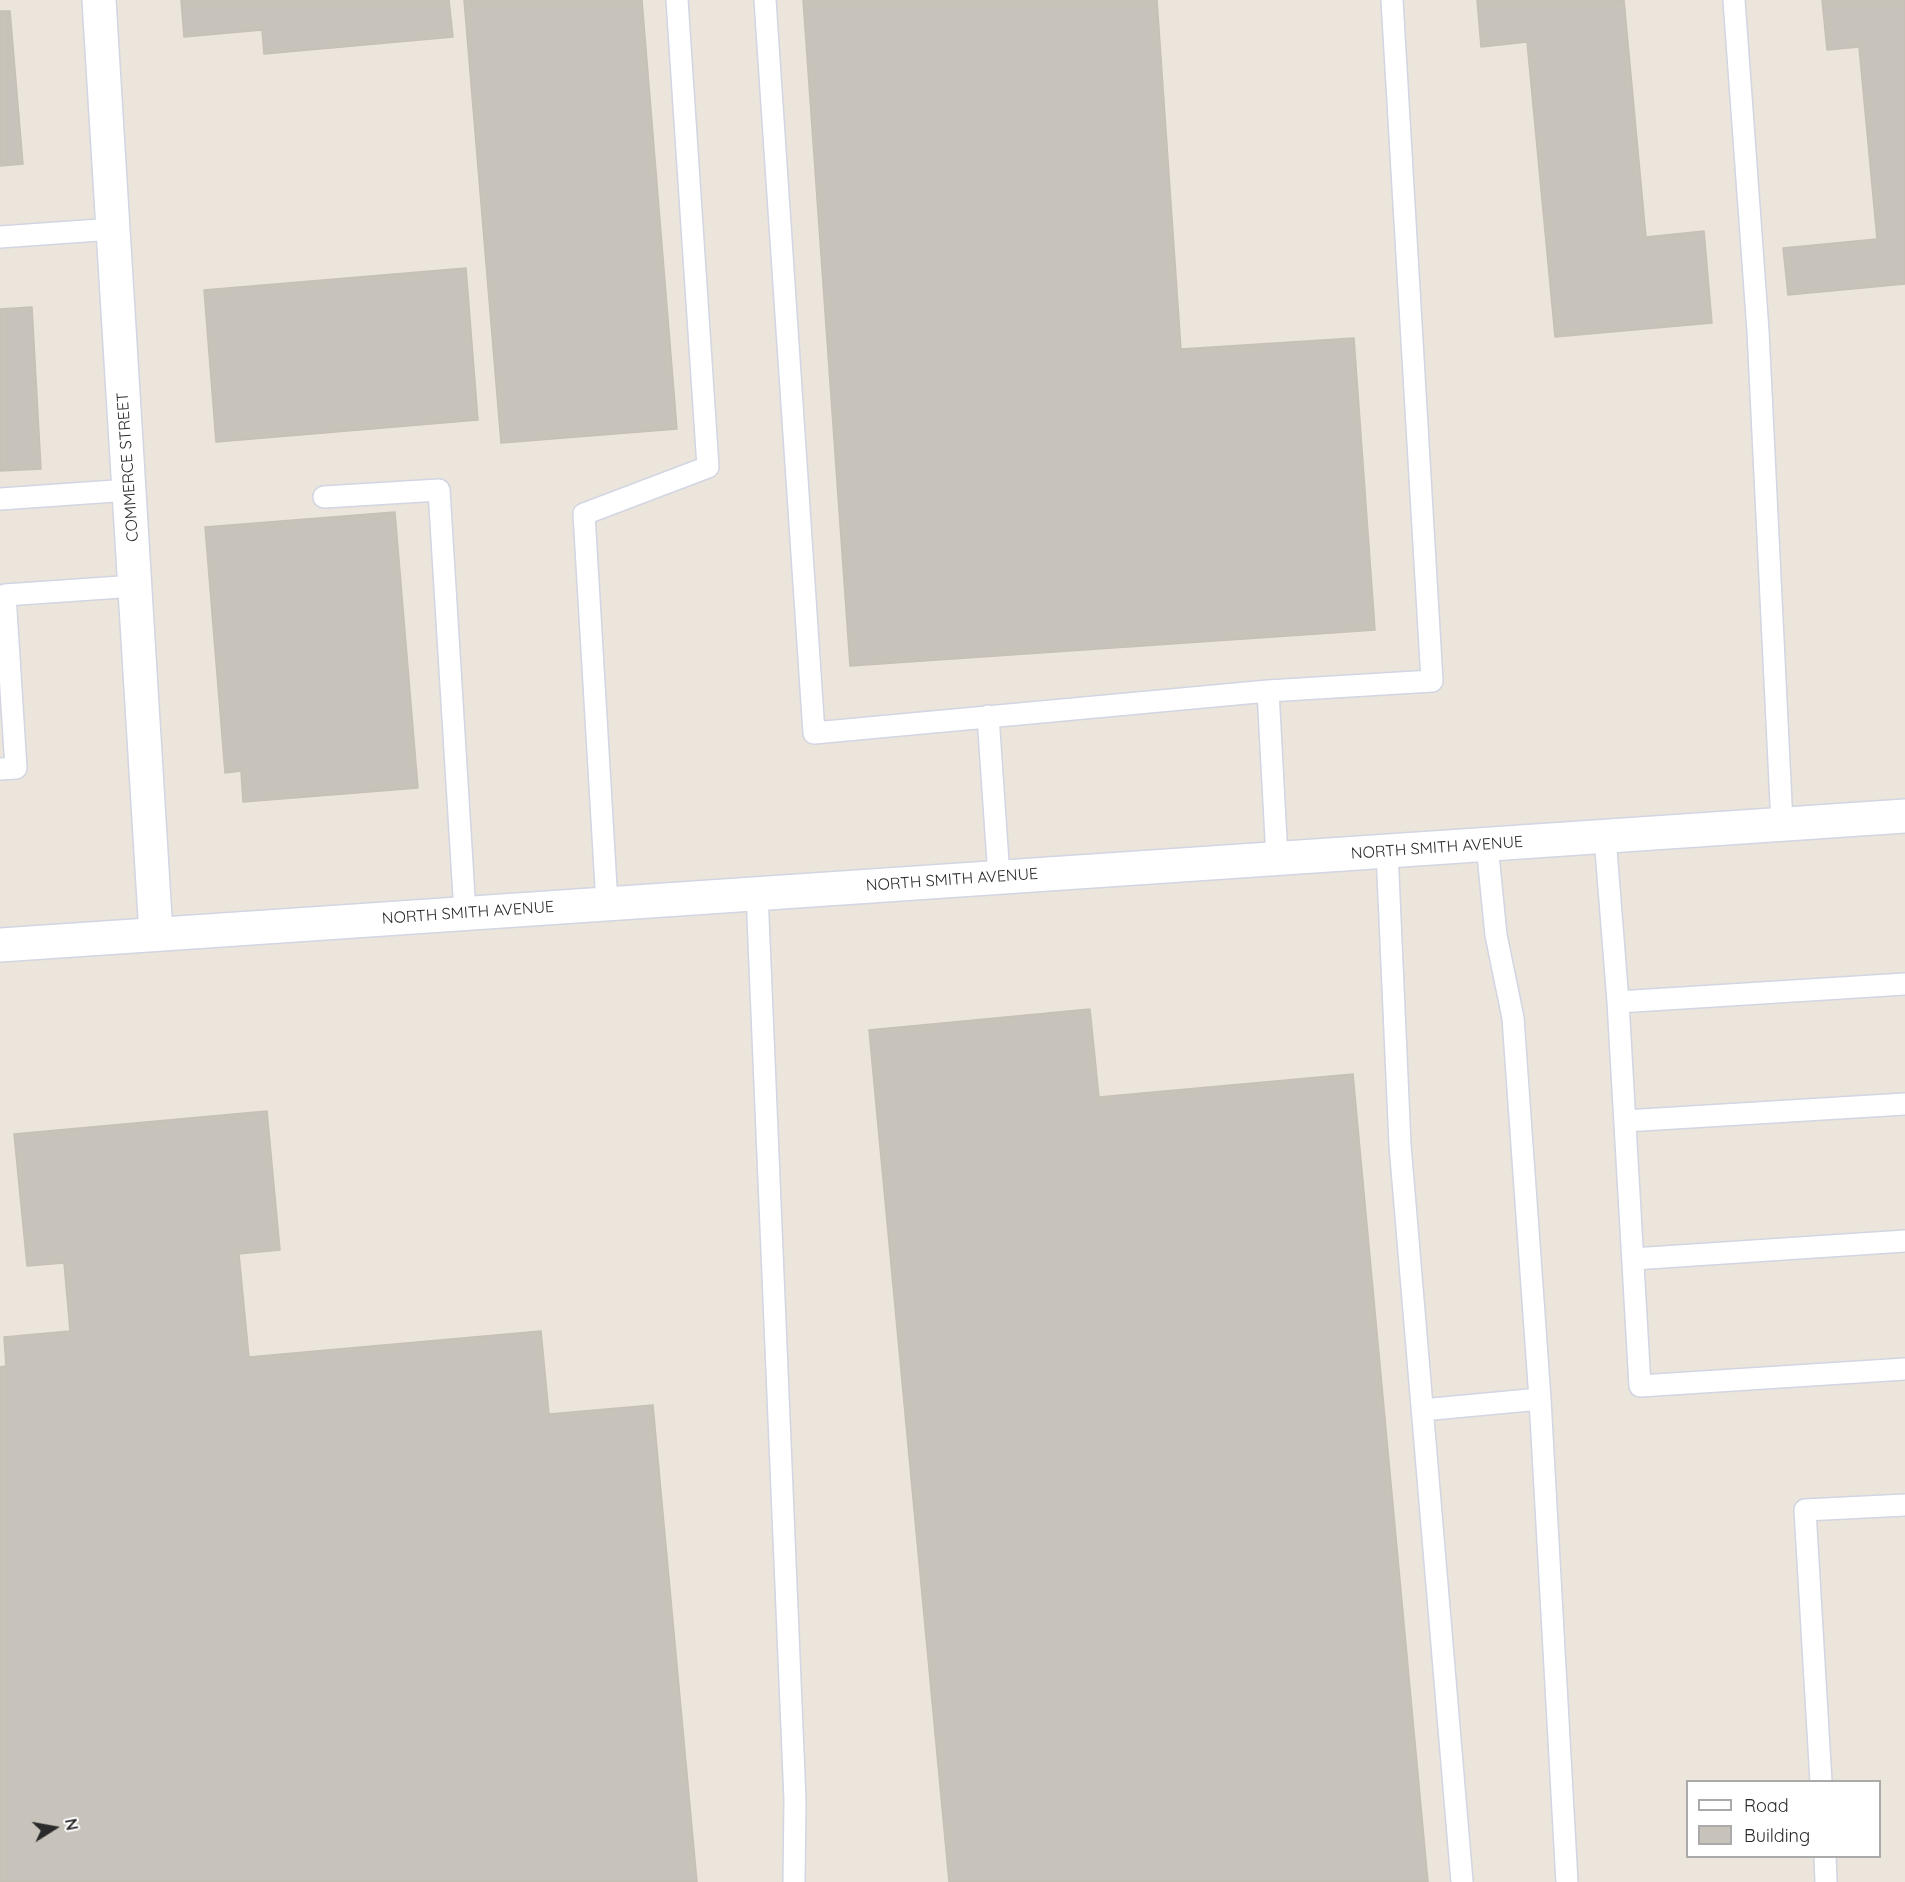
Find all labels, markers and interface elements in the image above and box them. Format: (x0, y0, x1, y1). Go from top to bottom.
street label: COMMERCE STREET (113, 392, 143, 542)
street label: NORTH SMITH AVENUE (1350, 832, 1524, 864)
street label: NORTH SMITH AVENUE (865, 864, 1039, 896)
street label: NORTH SMITH AVENUE (381, 897, 555, 929)
legend (1686, 1780, 1881, 1858)
text: Road (1744, 1794, 1789, 1817)
north arrow (24, 1798, 84, 1858)
text: N (61, 1817, 83, 1832)
text: Building (1744, 1824, 1810, 1847)

